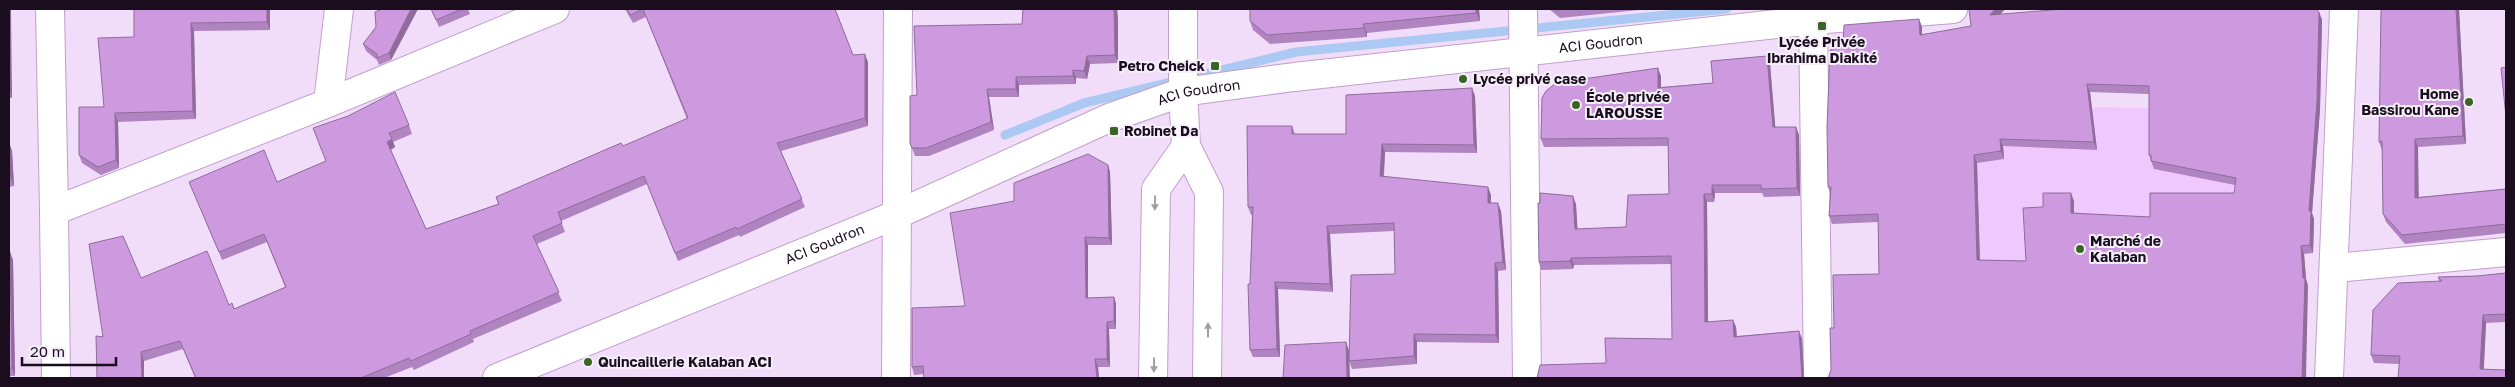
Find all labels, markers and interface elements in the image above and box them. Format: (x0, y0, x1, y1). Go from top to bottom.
marker: Lycée Privée Ibrahima Diakité (1816, 20, 1828, 32)
street label: ACI Goudron (1558, 30, 1643, 56)
place label: Lycée Privée Ibrahima Diakité (1767, 33, 1877, 66)
place label: Petro Cheick (1118, 57, 1205, 74)
marker: Petro Cheick (1209, 60, 1221, 72)
place label: Lycée privé case (1473, 70, 1586, 87)
marker: Lycée privé case (1457, 73, 1469, 85)
street label: ACI Goudron (1155, 75, 1241, 108)
place label: Home Bassirou Kane (2361, 85, 2459, 118)
place label: École privée LAROUSSE (1586, 88, 1670, 121)
marker: Home Bassirou Kane (2463, 96, 2475, 108)
marker: École privée LAROUSSE (1570, 99, 1582, 111)
place label: Robinet Da (1124, 122, 1198, 139)
marker: Robinet Da (1108, 125, 1120, 137)
one-way arrow (1151, 195, 1159, 211)
street label: ACI Goudron (782, 220, 867, 267)
place label: Marché de Kalaban (2090, 232, 2161, 265)
marker: Marché de Kalaban (2074, 243, 2086, 255)
one-way arrow (1204, 321, 1212, 337)
scale bar (22, 334, 116, 366)
text: 20 m (30, 342, 65, 360)
place label: Quincaillerie Kalaban ACI (598, 353, 772, 370)
marker: Quincaillerie Kalaban ACI (582, 356, 594, 368)
one-way arrow (1150, 357, 1158, 373)

